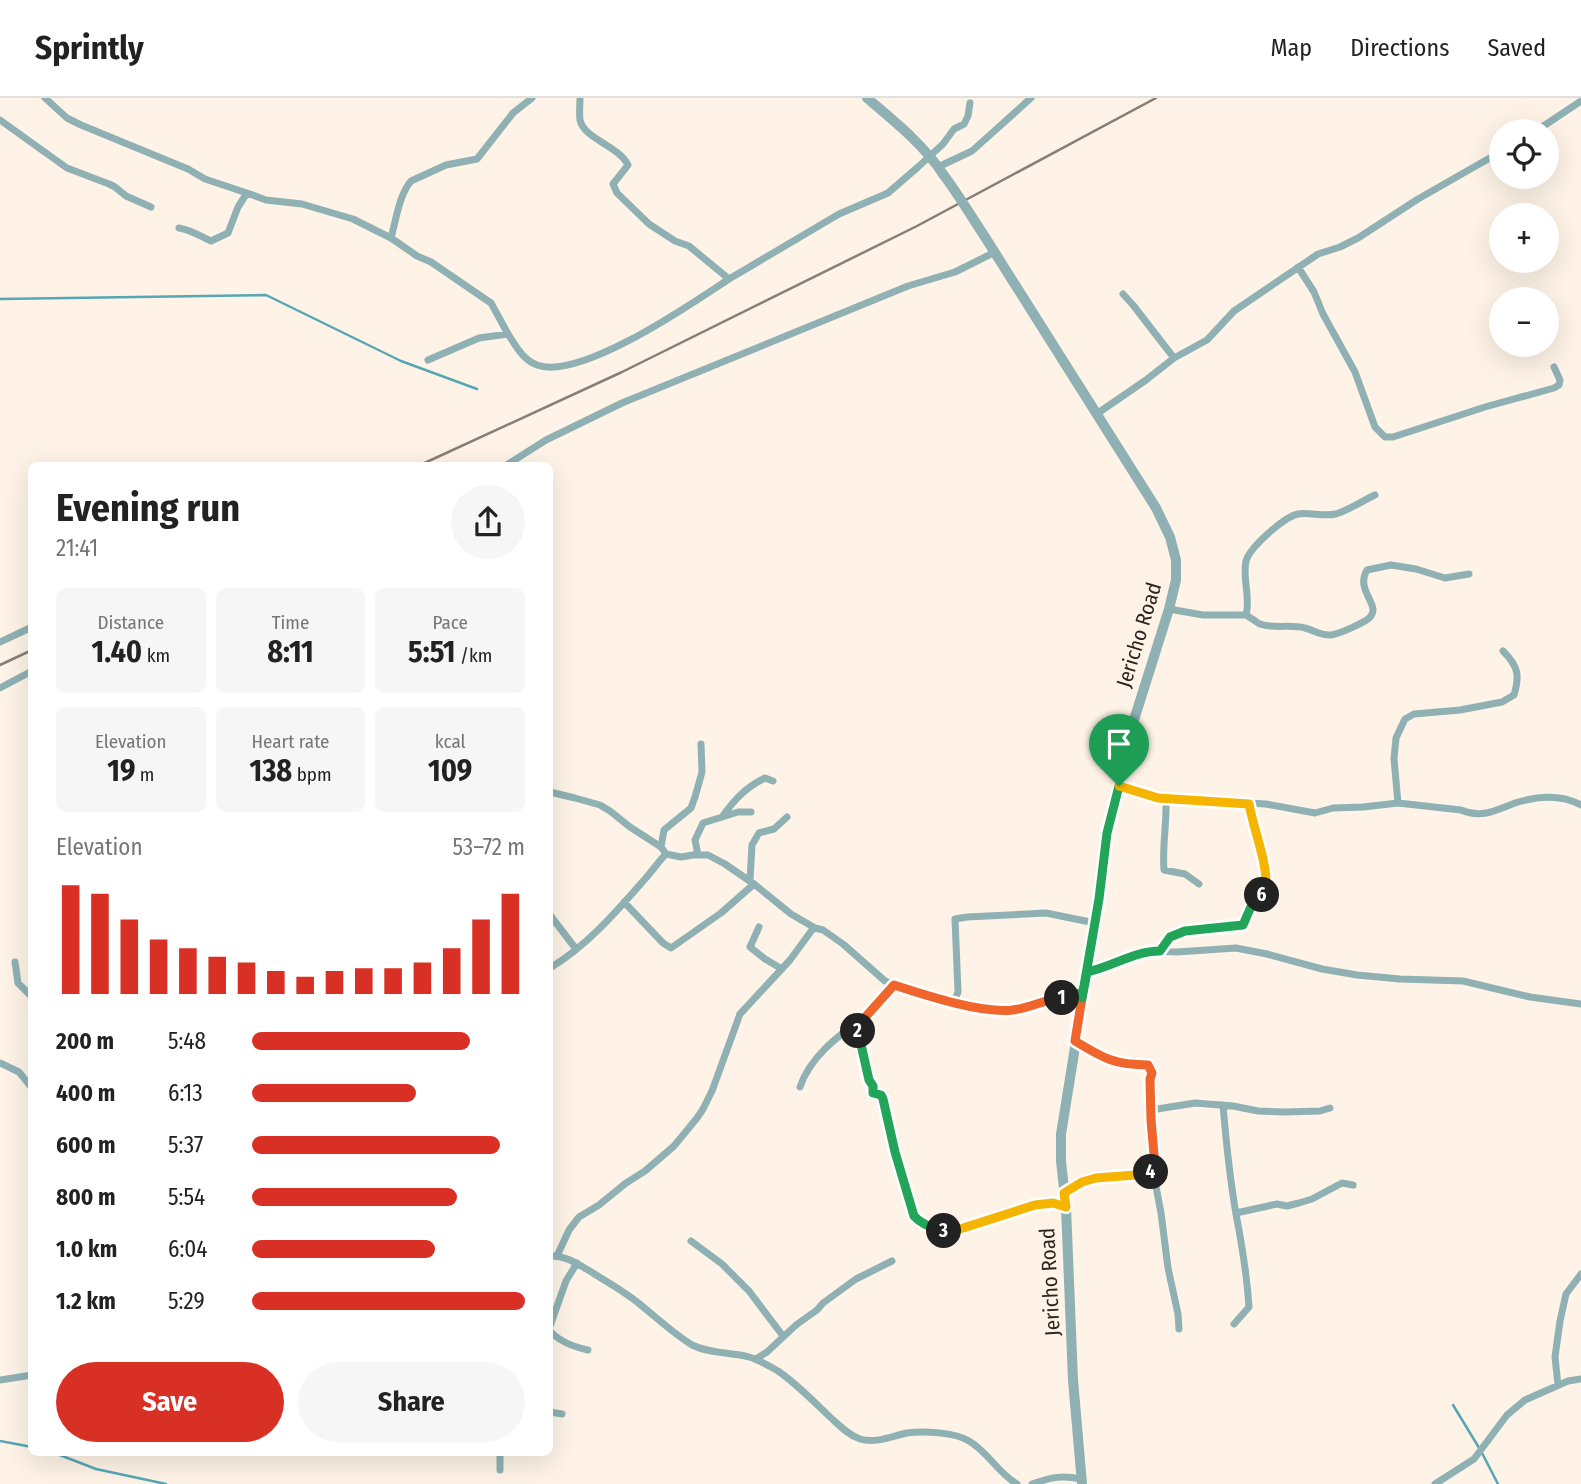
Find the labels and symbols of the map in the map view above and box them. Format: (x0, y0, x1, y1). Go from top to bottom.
street label: Jericho Road (1111, 579, 1167, 691)
pin (1089, 714, 1149, 786)
pin: 6 (1244, 878, 1280, 912)
pin: 1 (1044, 981, 1080, 1016)
pin: 2 (840, 1014, 876, 1048)
pin: 4 (1134, 1154, 1168, 1190)
pin: 3 (926, 1214, 962, 1248)
street label: Jericho Road (1034, 1227, 1066, 1337)

